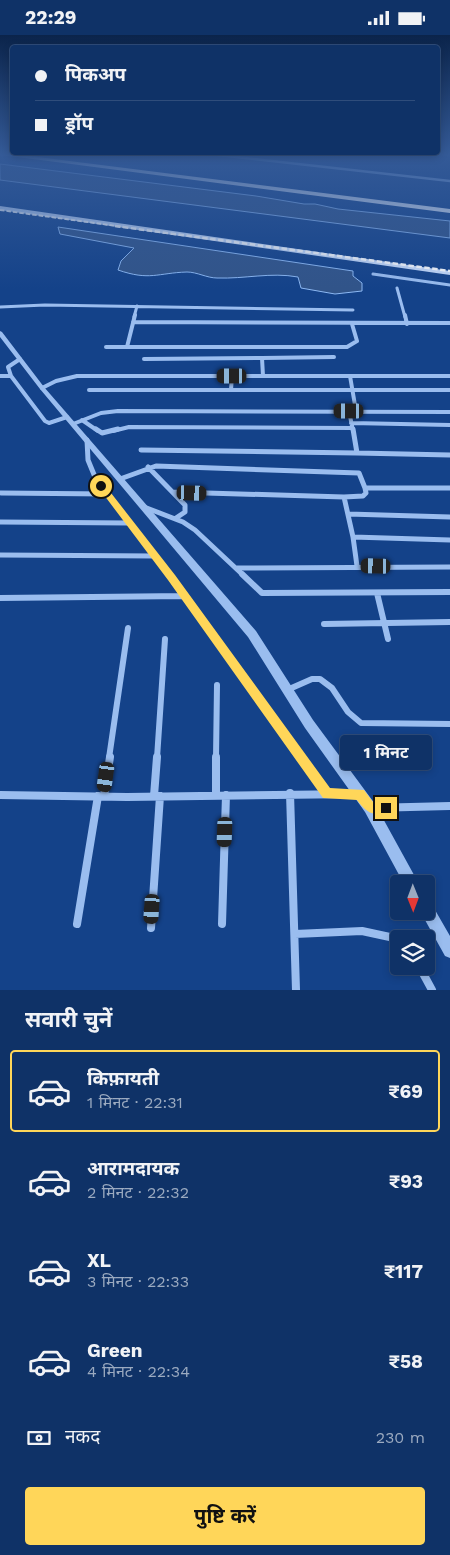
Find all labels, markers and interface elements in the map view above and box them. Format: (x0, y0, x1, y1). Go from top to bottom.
text: 22:29 (25, 6, 76, 29)
text: पिकअप (65, 63, 126, 86)
text: ड्रॉप (65, 112, 93, 135)
car (217, 369, 247, 384)
car (334, 404, 364, 419)
route start (90, 475, 112, 497)
car (176, 485, 207, 501)
car (360, 558, 391, 574)
callout: 1 मिनट (340, 735, 432, 771)
text: 1 मिनट (363, 743, 409, 762)
car (96, 761, 115, 793)
route end (375, 797, 397, 819)
car (216, 817, 233, 847)
north arrow (390, 875, 435, 920)
map controls (390, 875, 435, 975)
car (143, 894, 160, 924)
button: layers (390, 930, 435, 975)
text: सवारी चुनें (25, 1007, 112, 1032)
text: किफ़ायती (87, 1067, 159, 1090)
icon: car (27, 1069, 72, 1114)
text: ₹69 (388, 1080, 423, 1103)
text: 1 मिनट · 22:31 (87, 1093, 183, 1112)
text: आरामदायक (87, 1157, 179, 1180)
icon: car (27, 1159, 72, 1204)
text: ₹93 (389, 1170, 423, 1193)
text: 2 मिनट · 22:32 (87, 1183, 189, 1202)
icon: car (27, 1249, 72, 1294)
text: XL (87, 1249, 111, 1272)
text: ₹117 (384, 1260, 423, 1283)
text: 3 मिनट · 22:33 (87, 1272, 189, 1291)
icon: car (27, 1339, 72, 1384)
text: Green (87, 1339, 143, 1362)
text: ₹58 (389, 1350, 423, 1373)
text: 4 मिनट · 22:34 (87, 1362, 190, 1381)
icon: cash (25, 1424, 53, 1452)
text: नकद (65, 1425, 100, 1448)
text: 230 m (376, 1428, 425, 1447)
button: पुष्टि करें (25, 1487, 425, 1545)

